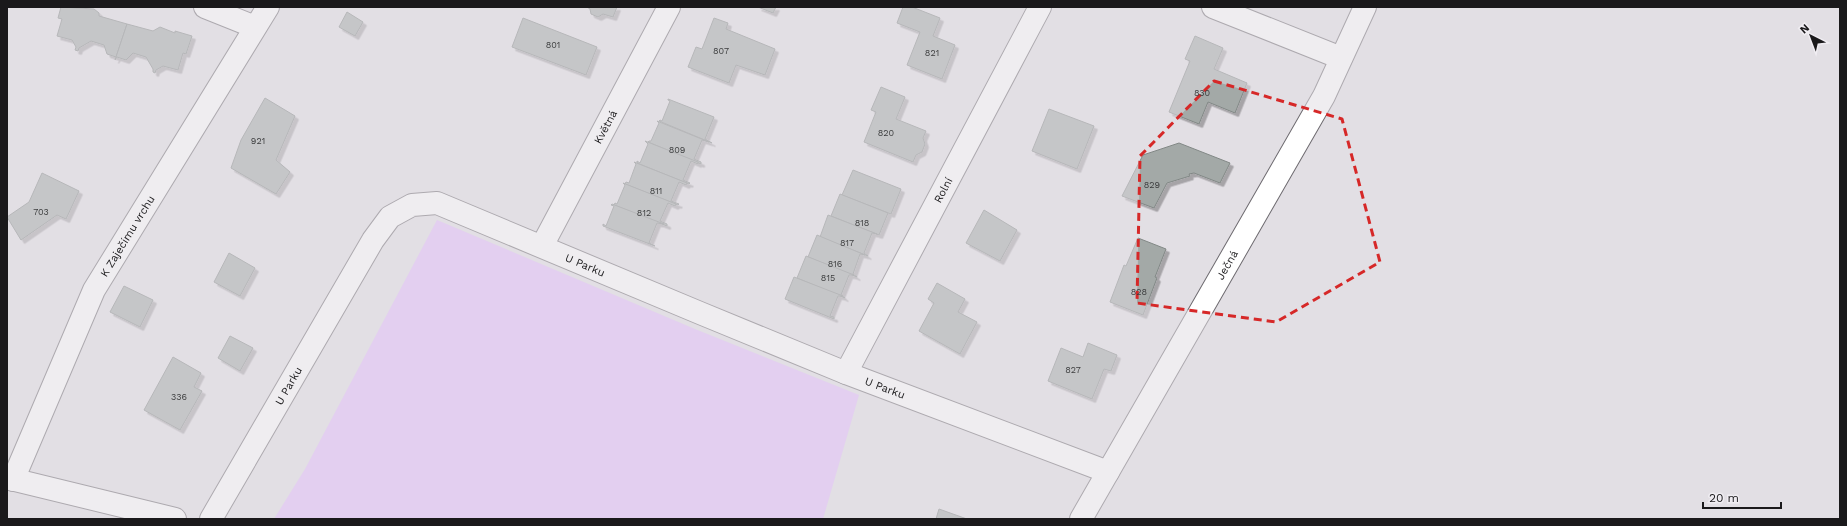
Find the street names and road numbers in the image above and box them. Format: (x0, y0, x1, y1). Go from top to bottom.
street label: Květná (592, 108, 620, 146)
street label: Rolní (931, 175, 955, 205)
street label: K Zaječímu vrchu (98, 193, 158, 279)
street label: Ječná (1214, 248, 1241, 282)
street label: U Parku (563, 251, 607, 280)
street label: U Parku (273, 365, 305, 408)
street label: U Parku (863, 375, 907, 402)

